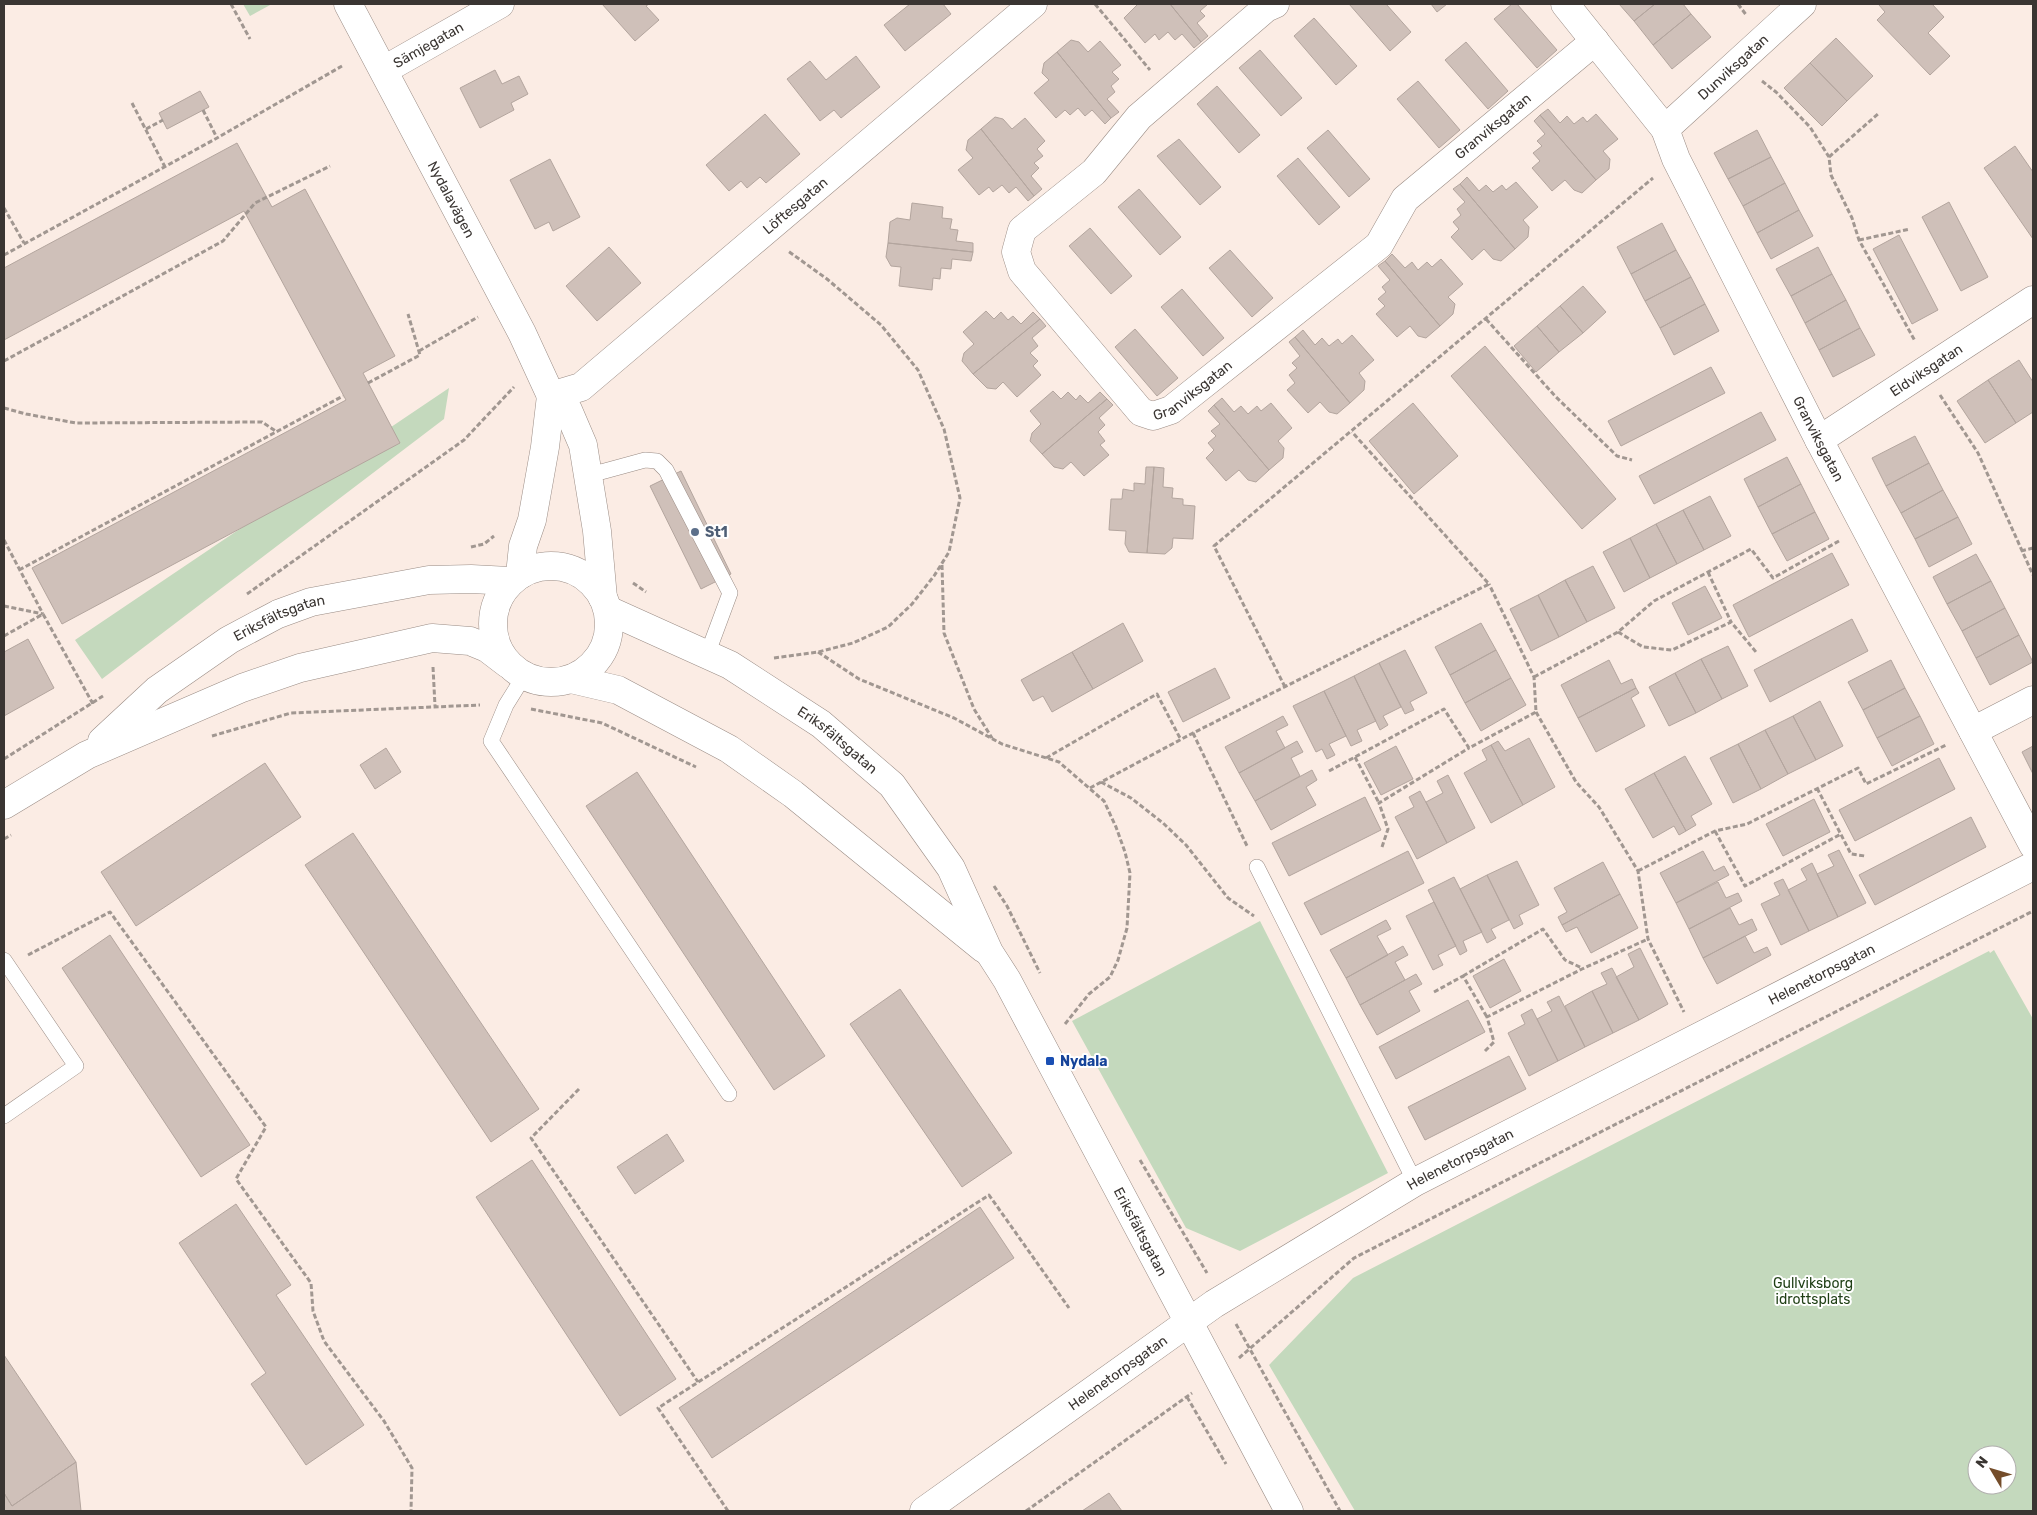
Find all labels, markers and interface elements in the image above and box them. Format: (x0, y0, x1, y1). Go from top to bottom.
street label: Sämjegatan (390, 18, 466, 71)
street label: Dunviksgatan (1694, 31, 1772, 103)
street label: Granviksgatan (1451, 90, 1534, 163)
street label: Nydalavägen (424, 158, 479, 241)
street label: Löftesgatan (759, 173, 831, 238)
street label: Eldviksgatan (1887, 340, 1966, 400)
street label: Granviksgatan (1151, 357, 1235, 424)
street label: Granviksgatan (1790, 393, 1848, 484)
place label: St1 (705, 524, 728, 541)
marker: St1 (689, 526, 701, 538)
street label: Eriksfältsgatan (231, 591, 326, 645)
street label: Eriksfältsgatan (794, 703, 881, 777)
street label: Helenetorpsgatan (1765, 940, 1878, 1008)
place label: Nydala (1060, 1053, 1108, 1070)
marker: Nydala (1044, 1055, 1056, 1067)
street label: Helenetorpsgatan (1404, 1125, 1516, 1194)
street label: Eriksfältsgatan (1110, 1184, 1171, 1279)
park label: Gullviksborg idrottsplats (1773, 1275, 1853, 1308)
street label: Helenetorpsgatan (1065, 1332, 1170, 1414)
north arrow (1967, 1445, 2017, 1495)
text: N (1972, 1453, 1992, 1472)

